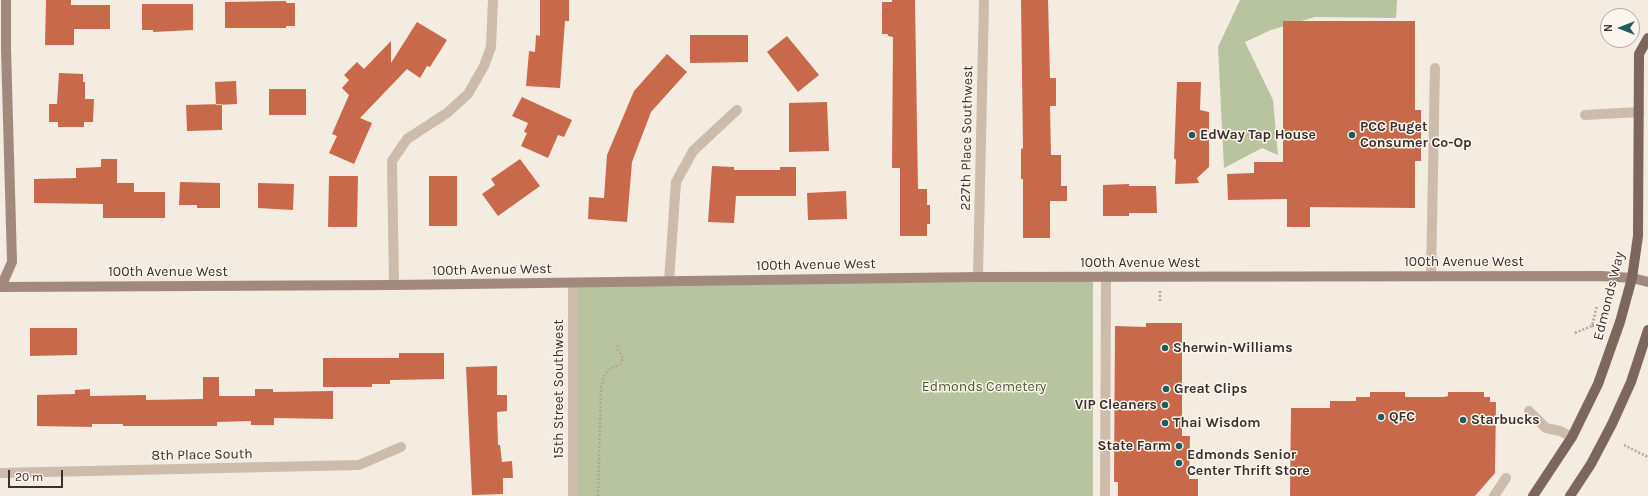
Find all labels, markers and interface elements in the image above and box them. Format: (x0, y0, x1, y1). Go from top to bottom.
north arrow (1600, 8, 1640, 48)
text: N (1602, 24, 1615, 32)
street label: 227th Place Southwest (957, 65, 977, 211)
place label: PCC Puget Consumer Co-Op (1360, 119, 1472, 152)
place label: EdWay Tap House (1200, 127, 1316, 143)
marker: EdWay Tap House (1187, 130, 1197, 140)
marker: PCC Puget Consumer Co-Op (1347, 130, 1357, 140)
street label: Edmonds Way (1590, 250, 1628, 342)
street label: 100th Avenue West (1404, 254, 1524, 270)
street label: 100th Avenue West (1080, 255, 1200, 271)
street label: 100th Avenue West (756, 256, 876, 274)
street label: 100th Avenue West (432, 261, 552, 279)
street label: 100th Avenue West (108, 264, 228, 280)
street label: 15th Street Southwest (551, 319, 567, 459)
place label: Sherwin-Williams (1173, 340, 1293, 356)
marker: Sherwin-Williams (1160, 343, 1170, 353)
park label: Edmonds Cemetery (922, 379, 1046, 395)
place label: Great Clips (1174, 381, 1247, 397)
marker: Great Clips (1161, 384, 1171, 394)
place label: VIP Cleaners (1075, 397, 1157, 413)
marker: VIP Cleaners (1160, 400, 1170, 410)
place label: QFC (1389, 409, 1415, 425)
marker: QFC (1376, 412, 1386, 422)
place label: Starbucks (1471, 412, 1540, 428)
place label: Thai Wisdom (1173, 415, 1261, 431)
marker: Starbucks (1458, 415, 1468, 425)
marker: Thai Wisdom (1160, 418, 1170, 428)
place label: State Farm (1098, 438, 1171, 454)
marker: State Farm (1174, 441, 1184, 451)
street label: 8th Place South (151, 446, 253, 464)
place label: Edmonds Senior Center Thrift Store (1187, 447, 1310, 480)
marker: Edmonds Senior Center Thrift Store (1174, 458, 1184, 468)
scale bar (10, 462, 65, 488)
text: 20 m (15, 470, 43, 484)

